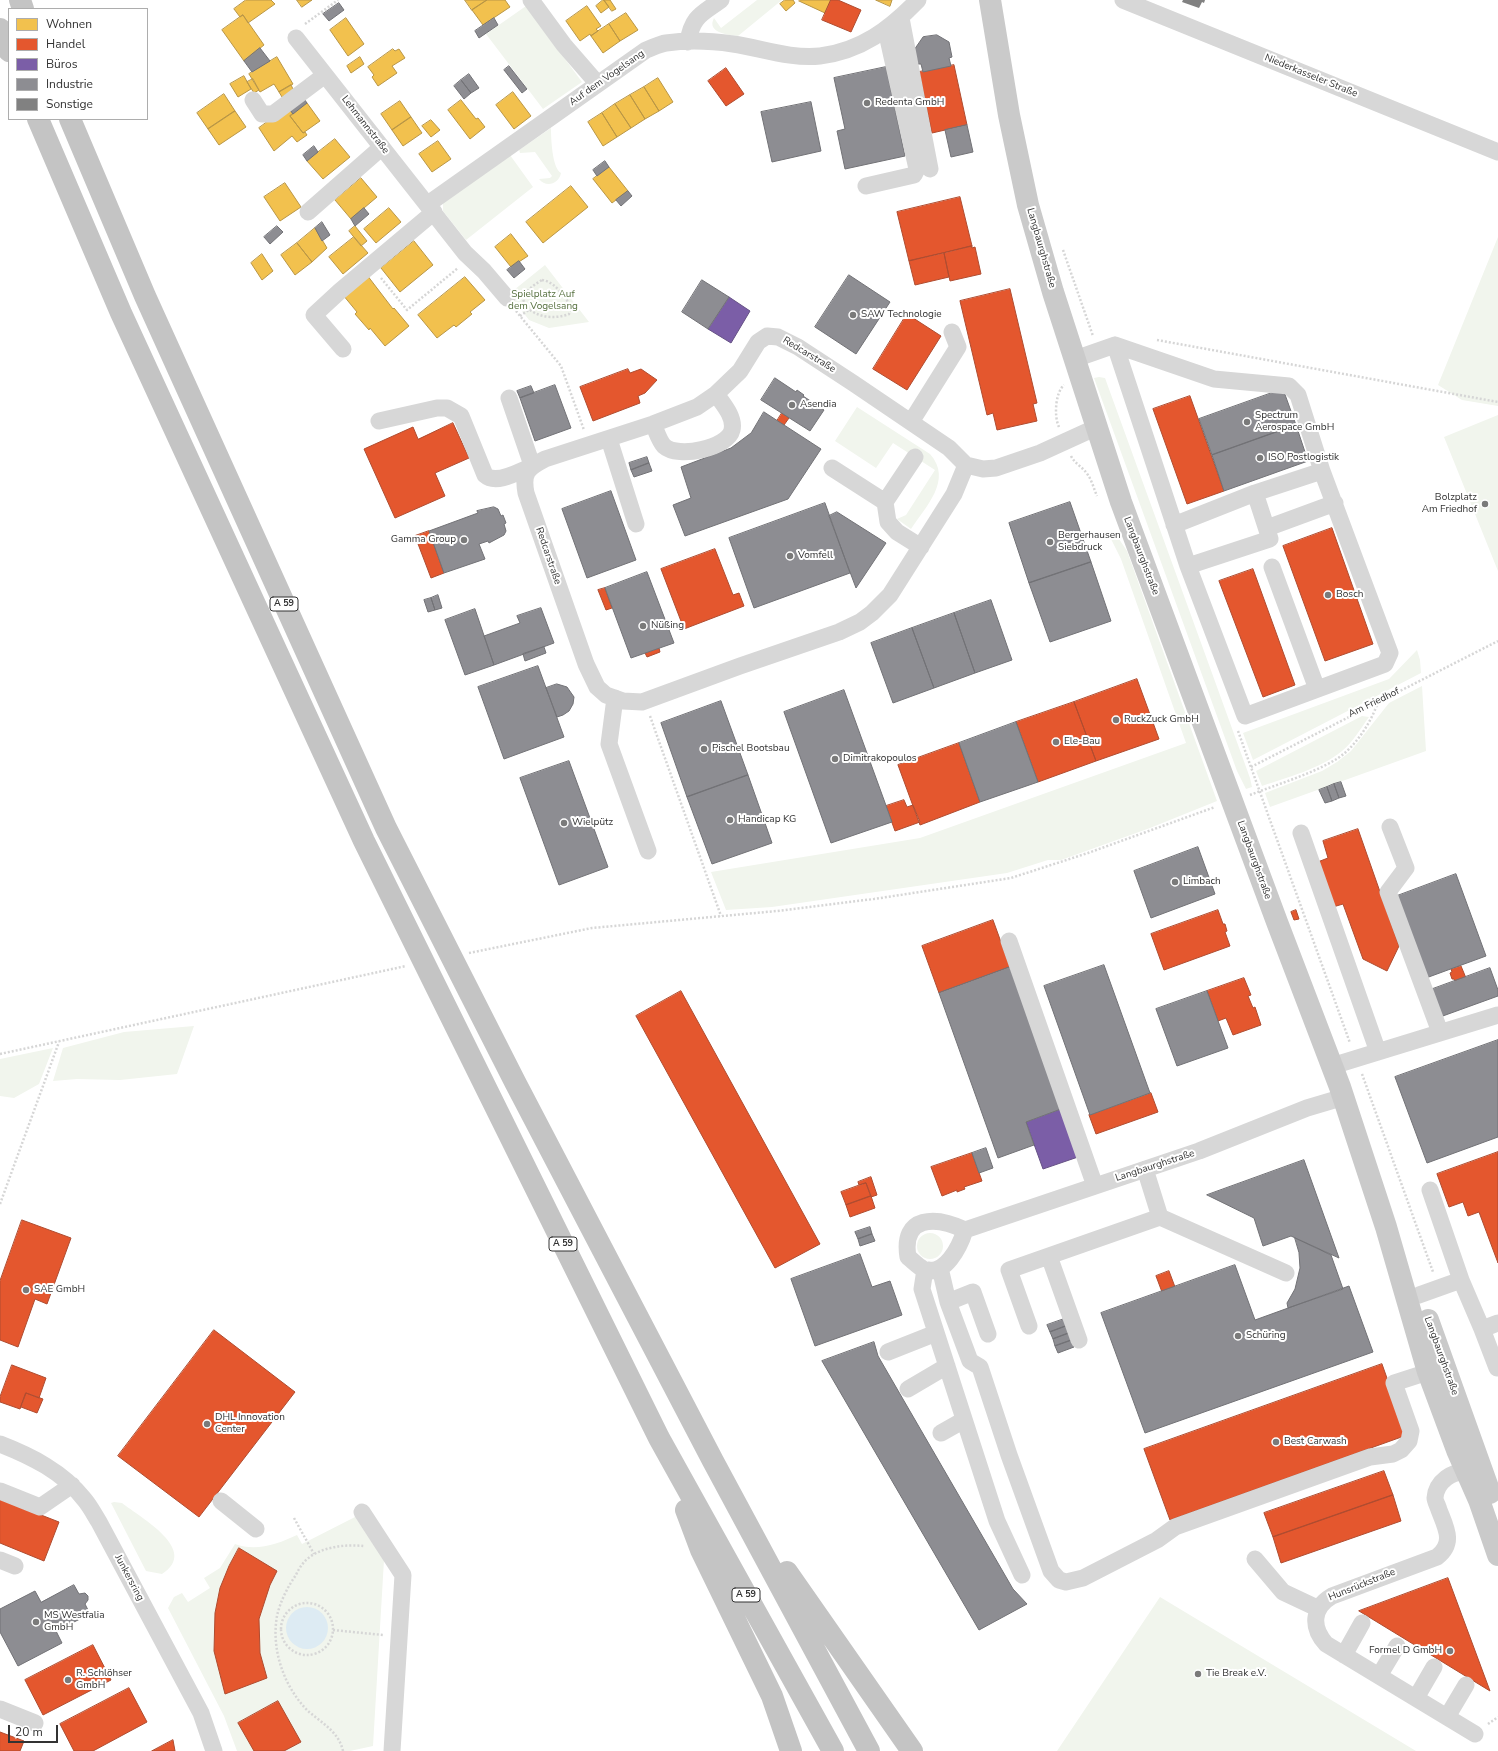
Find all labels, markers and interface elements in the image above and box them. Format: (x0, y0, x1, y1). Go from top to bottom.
legend (8, 8, 148, 120)
text: Wohnen (46, 16, 92, 32)
text: Handel (46, 36, 85, 52)
street label: Auf dem Vogelsang (567, 48, 647, 108)
street label: Niederkasseler Straße (1263, 52, 1359, 100)
text: Büros (46, 56, 78, 72)
text: Industrie (46, 76, 93, 92)
street label: Lehmannstraße (339, 94, 391, 156)
text: Sonstige (46, 96, 93, 112)
place label: Redenta GmbH (875, 97, 944, 109)
marker: Redenta GmbH (862, 98, 872, 108)
street label: Langbaurghstraße (1024, 207, 1058, 289)
park label: Spielplatz Auf dem Vogelsang (508, 289, 578, 312)
place label: SAW Technologie (861, 309, 942, 321)
marker: SAW Technologie (848, 310, 858, 320)
street label: Redcarstraße (780, 334, 838, 376)
place label: Asendia (800, 399, 836, 411)
marker: Asendia (787, 400, 797, 410)
place label: Spectrum Aerospace GmbH (1255, 410, 1334, 434)
marker: Spectrum Aerospace GmbH (1242, 417, 1252, 427)
place label: ISO Postlogistik (1268, 452, 1339, 464)
marker: ISO Postlogistik (1255, 453, 1265, 463)
place label: Bolzplatz Am Friedhof (1422, 492, 1477, 516)
marker: Bolzplatz Am Friedhof (1480, 499, 1490, 509)
street label: Langbaurghstraße (1121, 515, 1161, 597)
street label: Redcarstraße (533, 526, 563, 586)
place label: Bergerhausen Siebdruck (1058, 530, 1121, 554)
place label: Gamma Group (391, 534, 456, 546)
marker: Gamma Group (459, 535, 469, 545)
marker: Bergerhausen Siebdruck (1045, 537, 1055, 547)
place label: Vomfell (798, 550, 833, 562)
marker: Vomfell (785, 551, 795, 561)
place label: Bosch (1336, 589, 1363, 601)
marker: Bosch (1323, 590, 1333, 600)
road number: A 59 (270, 597, 298, 611)
place label: Nüßing (651, 620, 684, 632)
marker: Nüßing (638, 621, 648, 631)
street label: Am Friedhof (1346, 685, 1402, 721)
place label: RuckZuck GmbH (1124, 714, 1199, 726)
marker: RuckZuck GmbH (1111, 715, 1121, 725)
place label: Ele-Bau (1064, 736, 1100, 748)
marker: Ele-Bau (1051, 737, 1061, 747)
place label: Pischel Bootsbau (712, 743, 789, 755)
marker: Pischel Bootsbau (699, 744, 709, 754)
place label: Dimitrakopoulos (843, 753, 917, 765)
marker: Dimitrakopoulos (830, 754, 840, 764)
place label: Handicap KG (738, 814, 796, 826)
marker: Handicap KG (725, 815, 735, 825)
place label: Wielpütz (572, 817, 613, 829)
marker: Wielpütz (559, 818, 569, 828)
street label: Langbaurghstraße (1234, 819, 1274, 901)
place label: Limbach (1183, 876, 1221, 888)
marker: Limbach (1170, 877, 1180, 887)
street label: Langbaurghstraße (1114, 1148, 1196, 1184)
road number: A 59 (549, 1237, 577, 1251)
place label: SAE GmbH (34, 1284, 85, 1296)
marker: SAE GmbH (21, 1285, 31, 1295)
street label: Langbaurghstraße (1421, 1315, 1461, 1397)
place label: Schüring (1246, 1330, 1286, 1342)
marker: Schüring (1233, 1331, 1243, 1341)
place label: DHL Innovation Center (215, 1412, 285, 1436)
marker: DHL Innovation Center (202, 1419, 212, 1429)
place label: Best Carwash (1284, 1436, 1347, 1448)
marker: Best Carwash (1271, 1437, 1281, 1447)
street label: Junkersring (112, 1553, 146, 1603)
street label: Hunsrückstraße (1327, 1566, 1397, 1604)
road number: A 59 (732, 1588, 760, 1602)
place label: MS Westfalia GmbH (44, 1610, 104, 1634)
marker: MS Westfalia GmbH (31, 1617, 41, 1627)
place label: Formel D GmbH (1369, 1645, 1442, 1657)
marker: Formel D GmbH (1445, 1646, 1455, 1656)
place label: R. Schlöhser GmbH (76, 1668, 132, 1692)
place label: Tie Break e.V. (1206, 1668, 1266, 1680)
marker: Tie Break e.V. (1193, 1669, 1203, 1679)
marker: R. Schlöhser GmbH (63, 1675, 73, 1685)
scale bar (10, 1717, 60, 1743)
text: 20 m (15, 1724, 43, 1740)

